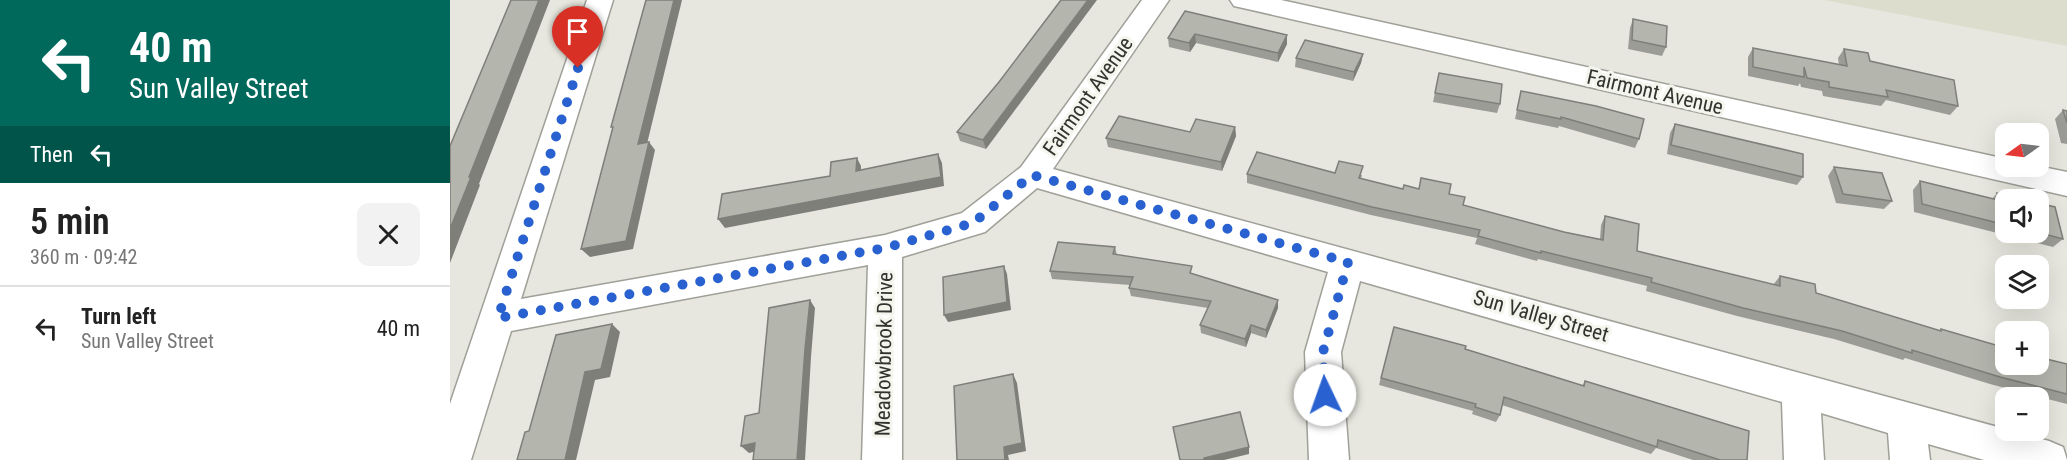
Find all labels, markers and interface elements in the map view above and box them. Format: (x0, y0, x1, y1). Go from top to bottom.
pin (552, 6, 603, 68)
icon: arrive (561, 15, 594, 48)
text: 40 m (129, 23, 212, 72)
icon: left (30, 24, 108, 102)
street label: Fairmont Avenue (1038, 32, 1138, 160)
street label: Fairmont Avenue (1585, 65, 1726, 119)
text: Sun Valley Street (129, 73, 308, 105)
north arrow (1995, 123, 2049, 177)
map controls (1995, 123, 2049, 441)
icon: left (85, 138, 118, 171)
text: Then (30, 142, 73, 167)
button: sound (1995, 189, 2049, 243)
text: 5 min (30, 201, 110, 243)
button: close (357, 203, 420, 266)
text: 360 m · 09:42 (30, 245, 137, 269)
button: layers (1995, 255, 2049, 309)
street label: Meadowbrook Drive (871, 272, 897, 436)
street label: Sun Valley Street (1471, 285, 1611, 347)
text: Turn left (81, 304, 156, 329)
icon: left (30, 312, 63, 345)
text: 40 m (377, 316, 420, 341)
button: + (1995, 321, 2049, 375)
text: Sun Valley Street (81, 329, 214, 353)
position arrow (1293, 363, 1357, 427)
button: − (1995, 387, 2049, 441)

